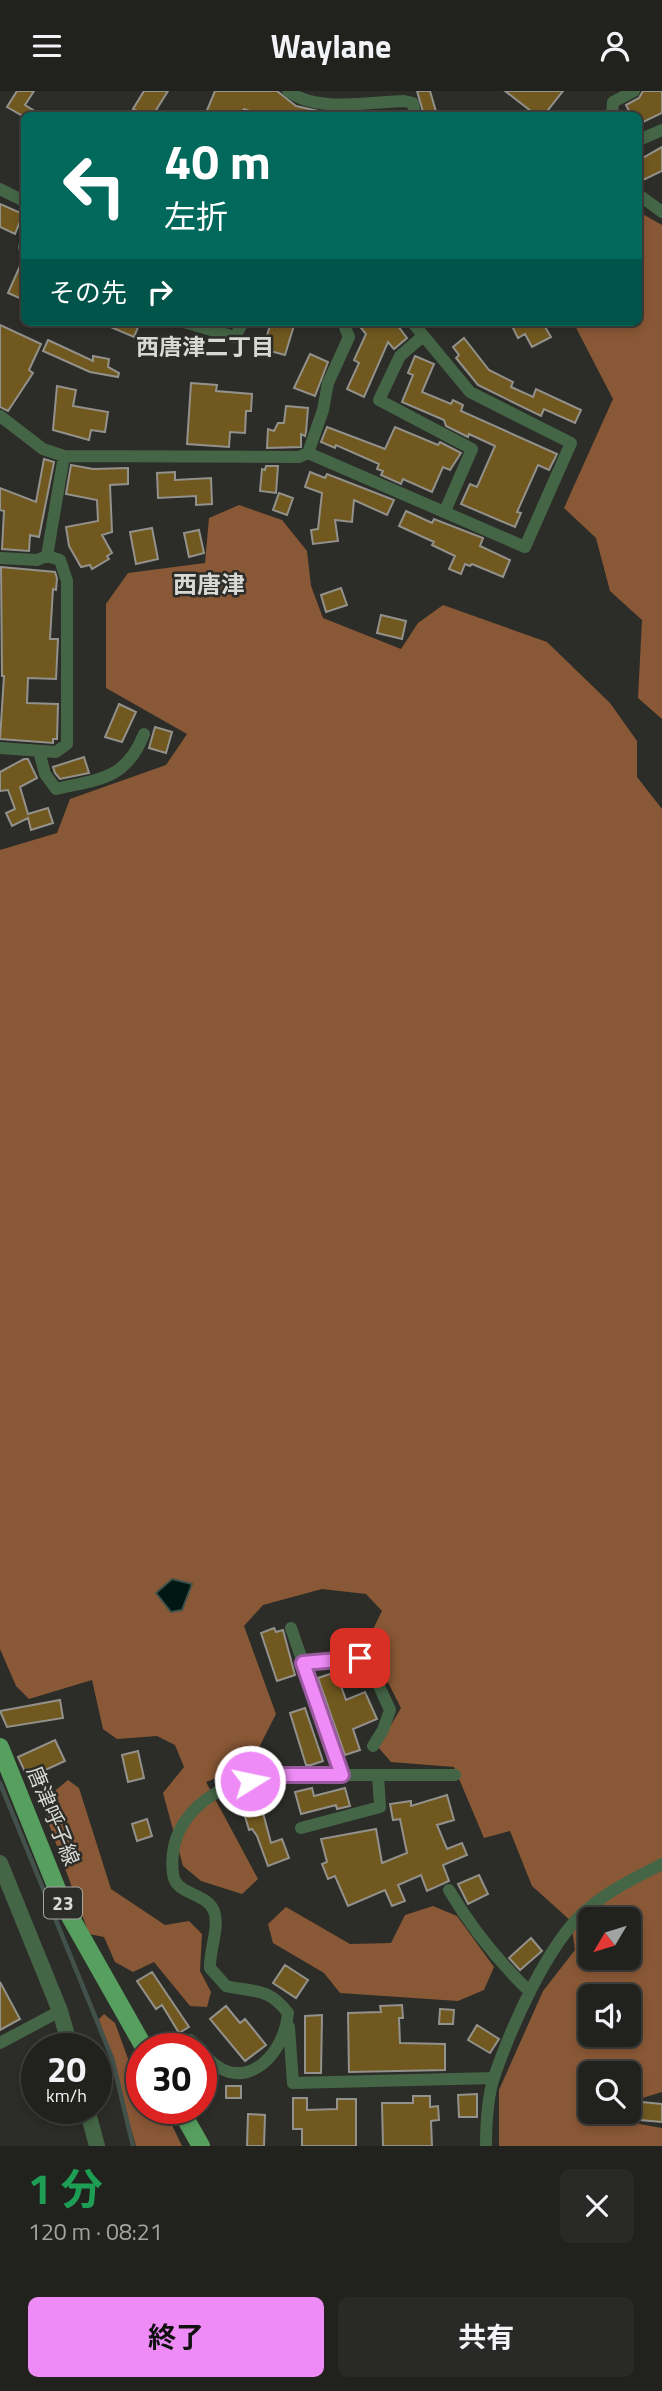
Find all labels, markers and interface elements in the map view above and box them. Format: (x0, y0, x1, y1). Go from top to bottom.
text: Waylane (271, 22, 391, 70)
icon: menu (28, 27, 66, 65)
icon: person (596, 27, 634, 65)
text: 40 m (164, 123, 271, 198)
icon: left (49, 140, 140, 231)
text: 左折 (164, 192, 228, 240)
text: その先 (49, 273, 127, 312)
icon: right (141, 273, 179, 311)
district label: 西唐津二丁目 (136, 329, 274, 364)
district label: 西唐津 (173, 566, 245, 602)
pin (330, 1628, 390, 1688)
icon: arrive (341, 1639, 379, 1677)
position arrow (213, 1744, 287, 1818)
street label: 唐津呼子線 (19, 1761, 88, 1870)
road number: 23 (44, 1887, 82, 1919)
north arrow (578, 1907, 640, 1971)
map controls (578, 1907, 641, 2124)
button: sound (578, 1984, 641, 2047)
speed limit sign: 30 (126, 2033, 217, 2124)
text: 20 (47, 2042, 86, 2096)
button: search (578, 2061, 641, 2124)
text: km/h (46, 2082, 87, 2109)
text: 1 分 (28, 2156, 103, 2220)
button: close (560, 2169, 634, 2243)
text: 120 m · 08:21 (28, 2214, 163, 2249)
button: 終了 (28, 2297, 324, 2377)
button: 共有 (338, 2297, 634, 2377)

